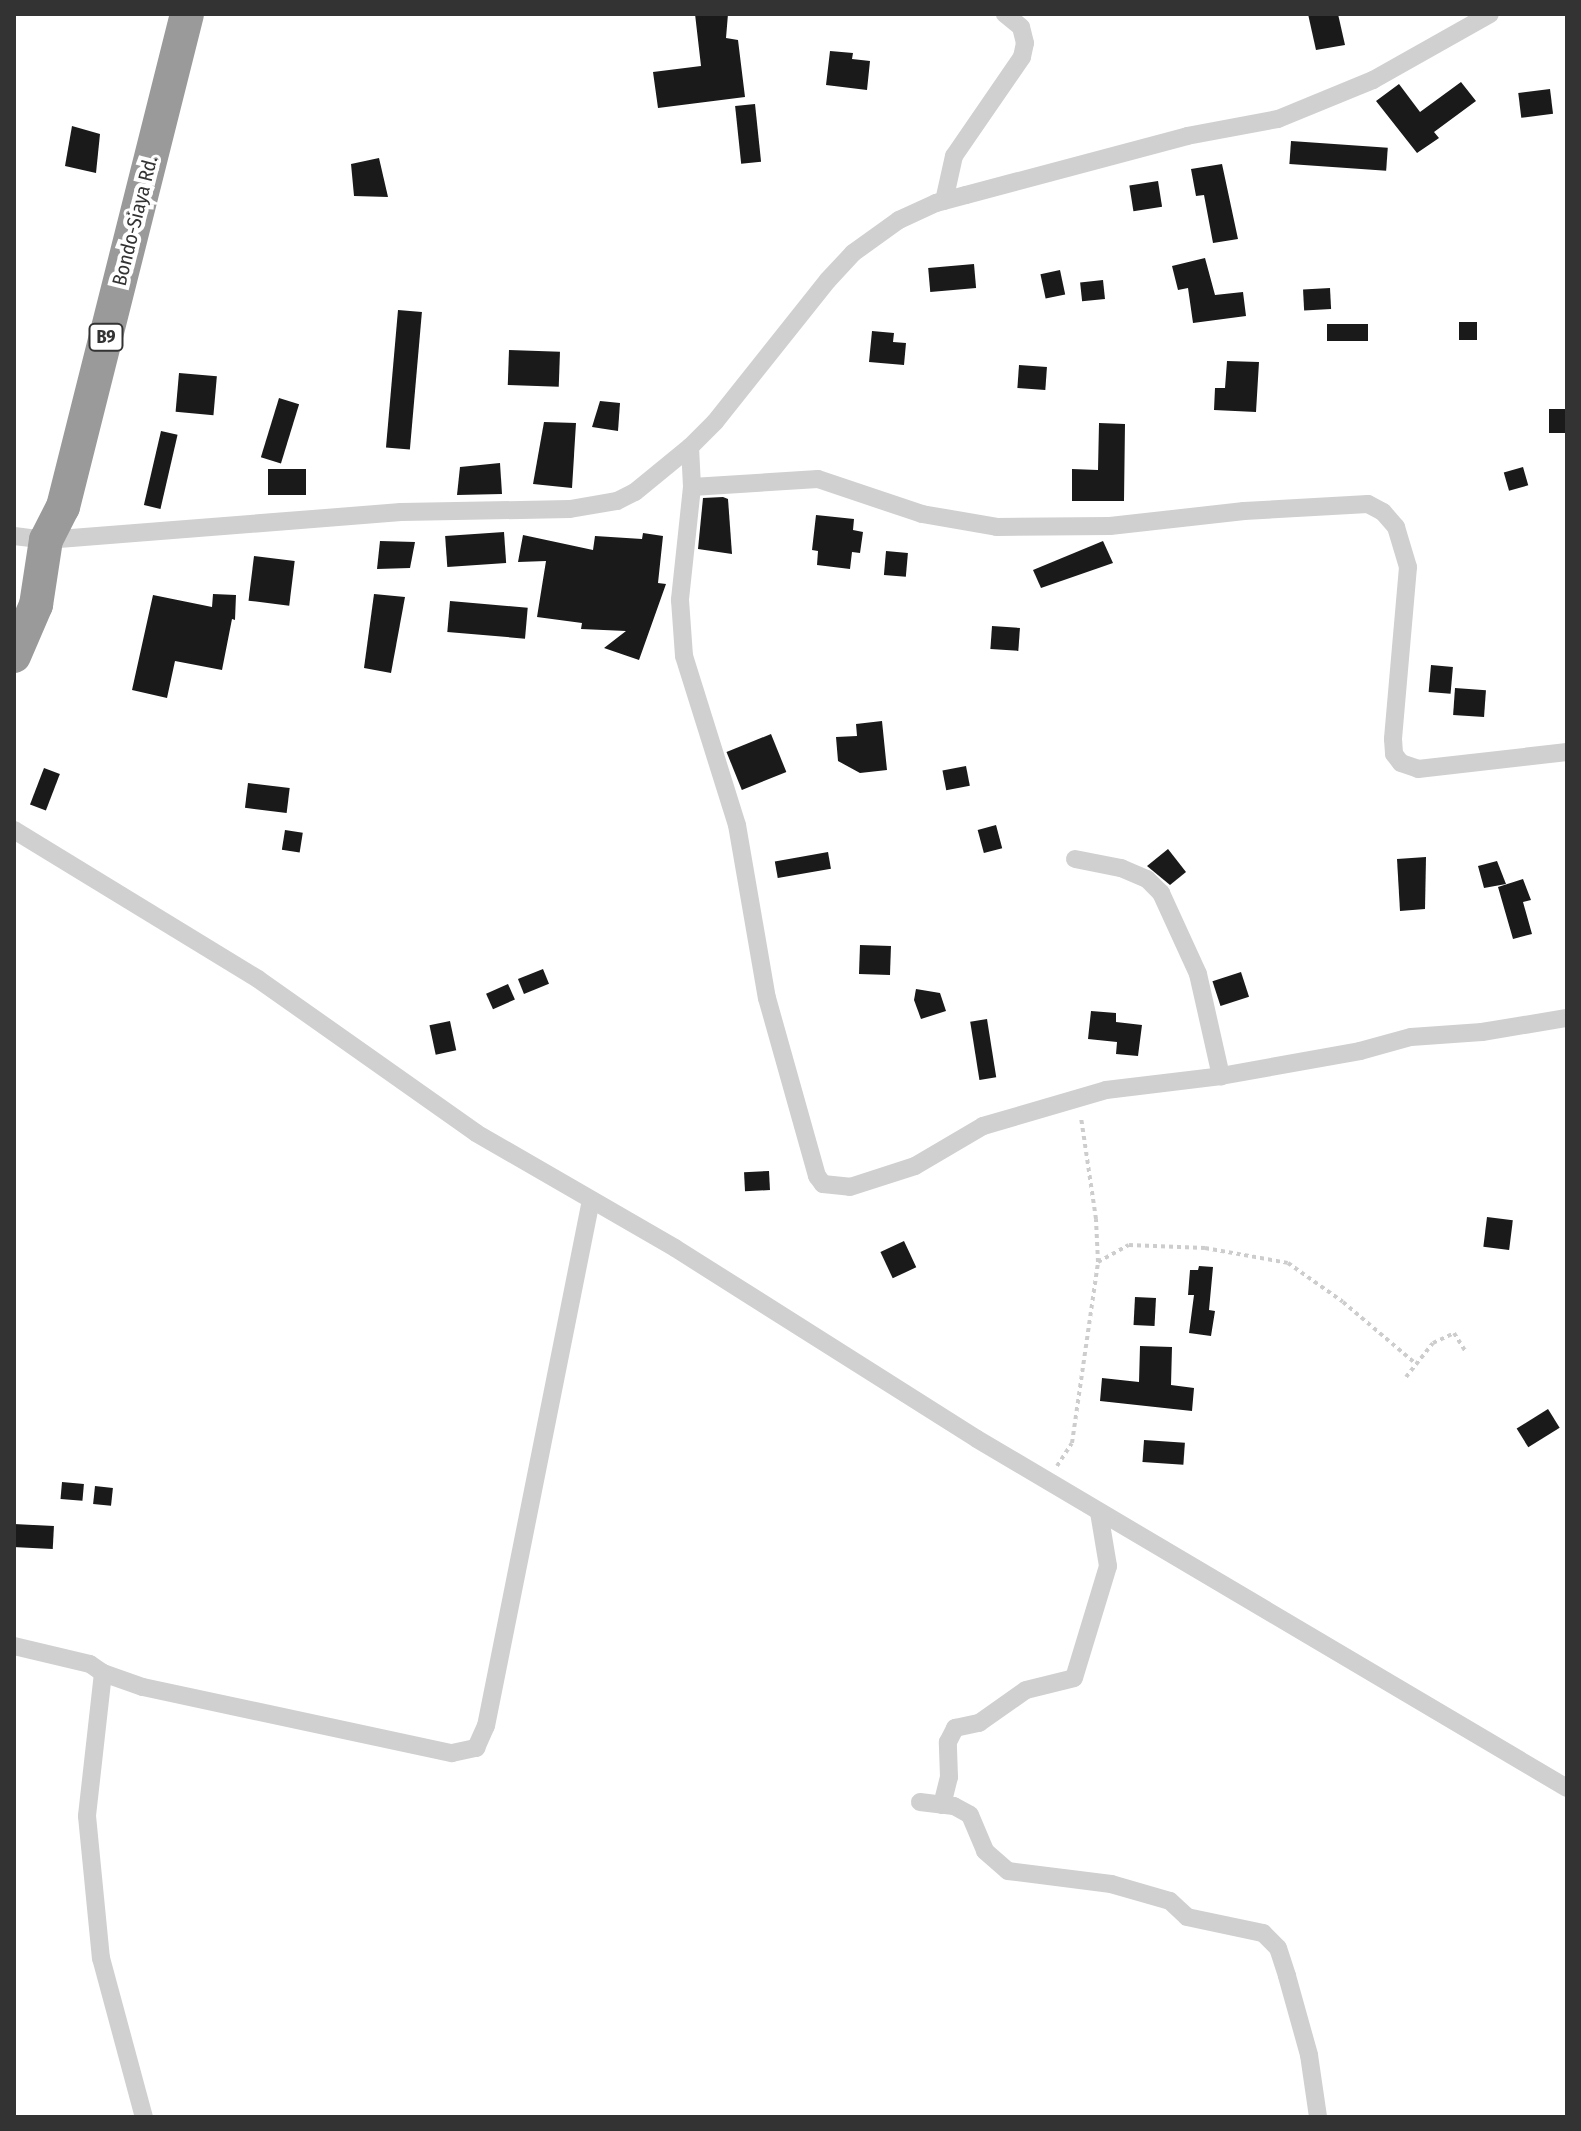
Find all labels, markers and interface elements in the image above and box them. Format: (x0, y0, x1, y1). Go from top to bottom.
street label: Bondo-Siaya Rd. (107, 154, 163, 288)
road number: B9 (88, 323, 124, 351)

